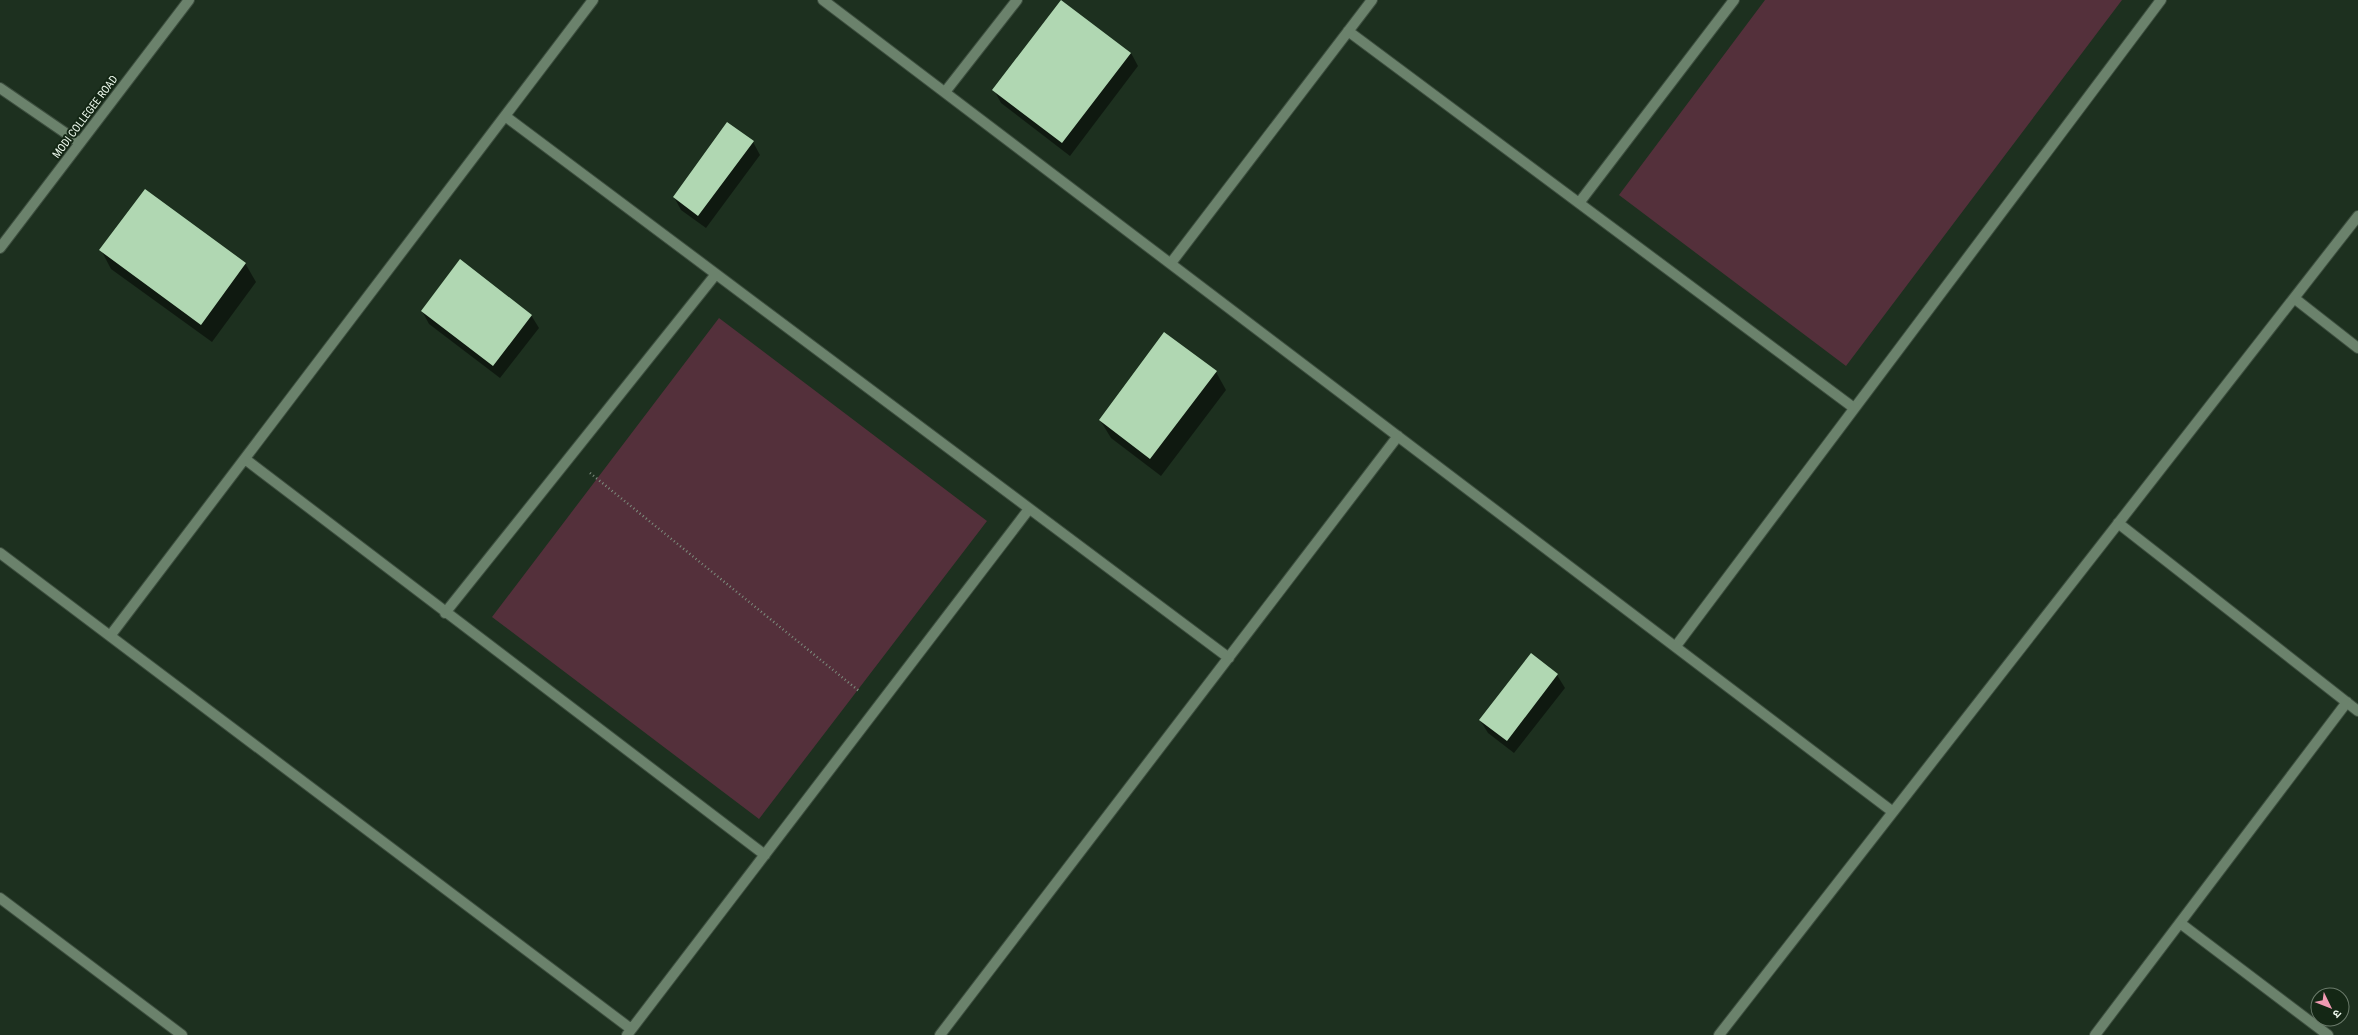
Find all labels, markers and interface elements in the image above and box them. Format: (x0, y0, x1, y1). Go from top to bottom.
street label: MODI COLLEGEE ROAD (50, 73, 120, 161)
north arrow (2310, 987, 2350, 1027)
text: उ (2330, 1007, 2344, 1021)

